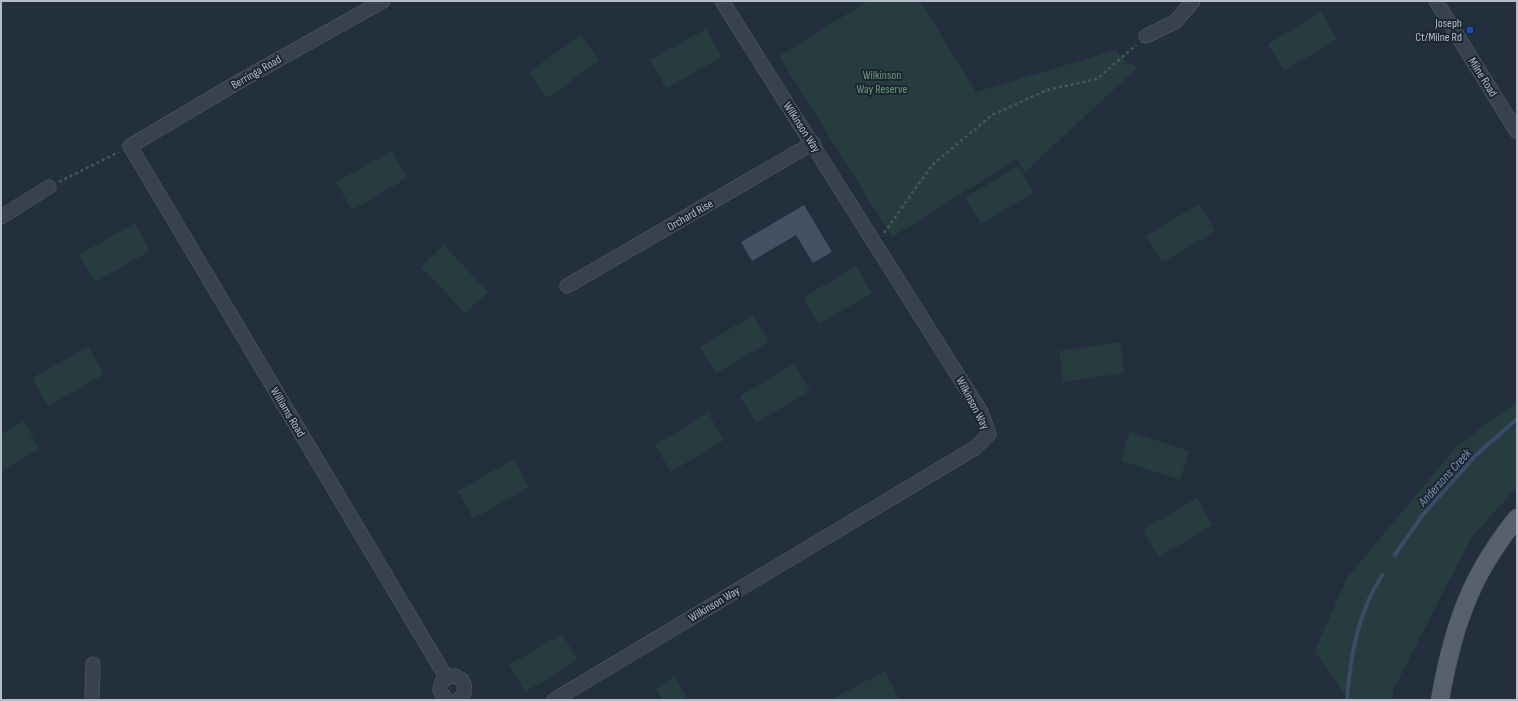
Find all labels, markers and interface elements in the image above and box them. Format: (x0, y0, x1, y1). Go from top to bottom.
place label: Joseph Ct/Milne Rd (1415, 16, 1462, 45)
marker: Joseph Ct/Milne Rd (1465, 25, 1475, 35)
street label: Berringa Road (228, 52, 284, 93)
street label: Milne Road (1465, 55, 1500, 100)
park label: Wilkinson Way Reserve (857, 68, 908, 97)
street label: Wilkinson Way (780, 99, 824, 156)
street label: Orchard Rise (665, 196, 716, 235)
street label: Wilkinson Way (953, 374, 993, 432)
street label: Williams Road (267, 385, 308, 440)
water label: Andersons Creek (1414, 445, 1475, 510)
street label: Wilkinson Way (686, 583, 743, 626)

